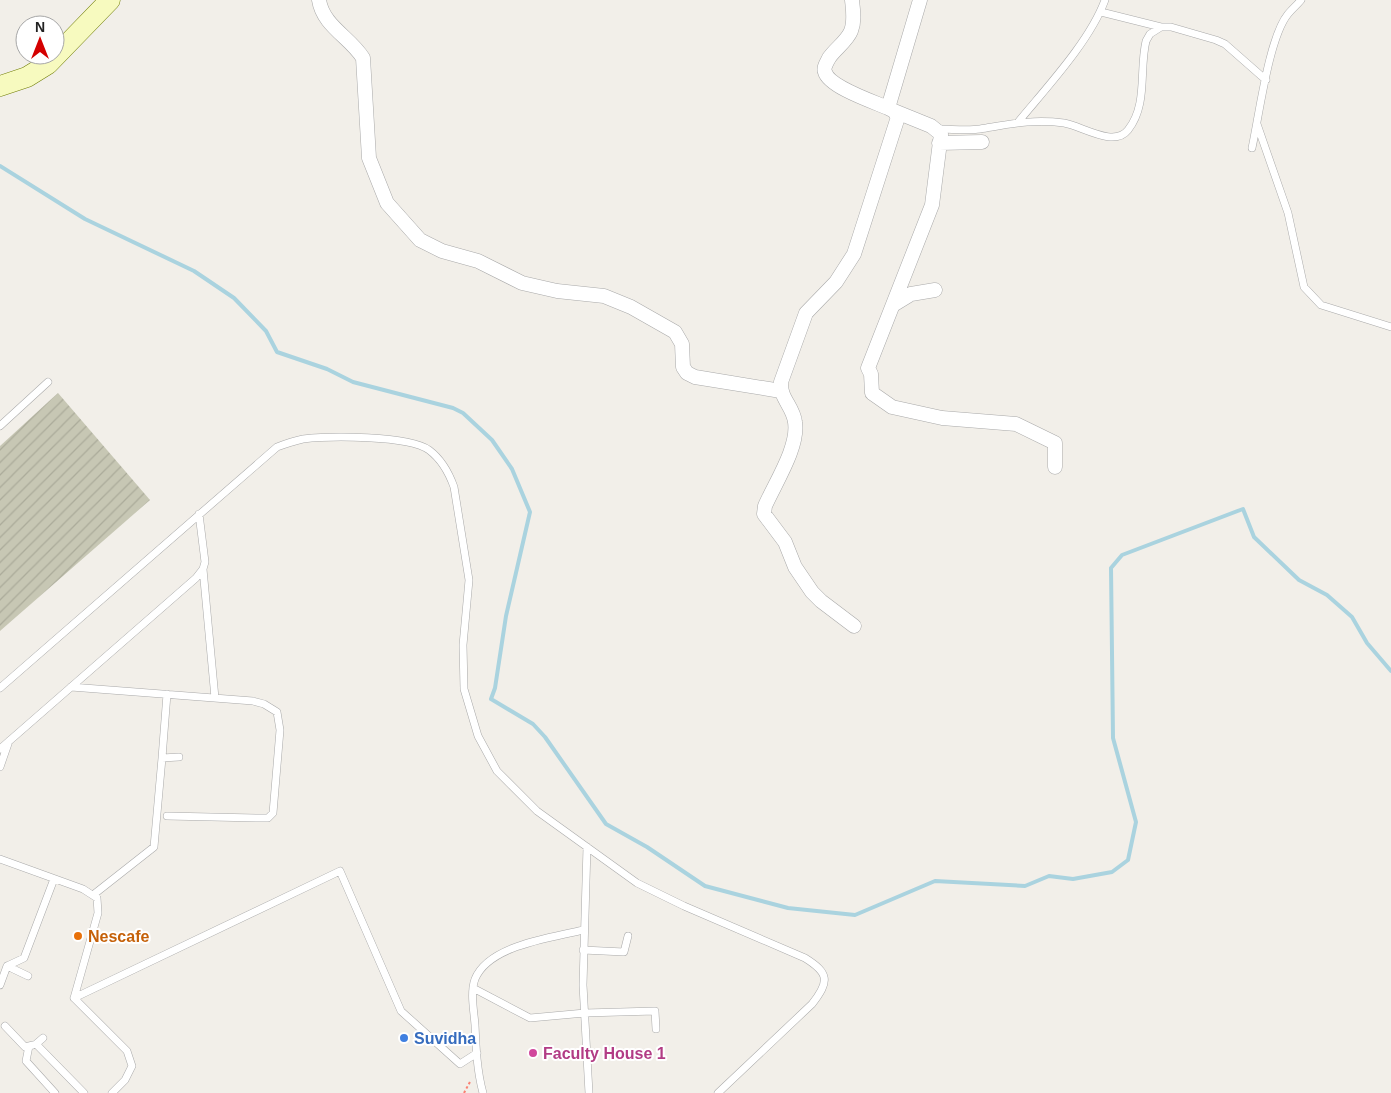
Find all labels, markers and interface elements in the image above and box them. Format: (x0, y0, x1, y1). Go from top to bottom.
north arrow (15, 15, 65, 65)
text: N (35, 19, 45, 35)
place label: Nescafe (88, 928, 149, 945)
marker: Nescafe (72, 930, 84, 942)
place label: Suvidha (414, 1030, 476, 1047)
marker: Suvidha (398, 1032, 410, 1044)
place label: Faculty House 1 (543, 1045, 666, 1062)
marker: Faculty House 1 (527, 1047, 539, 1059)

